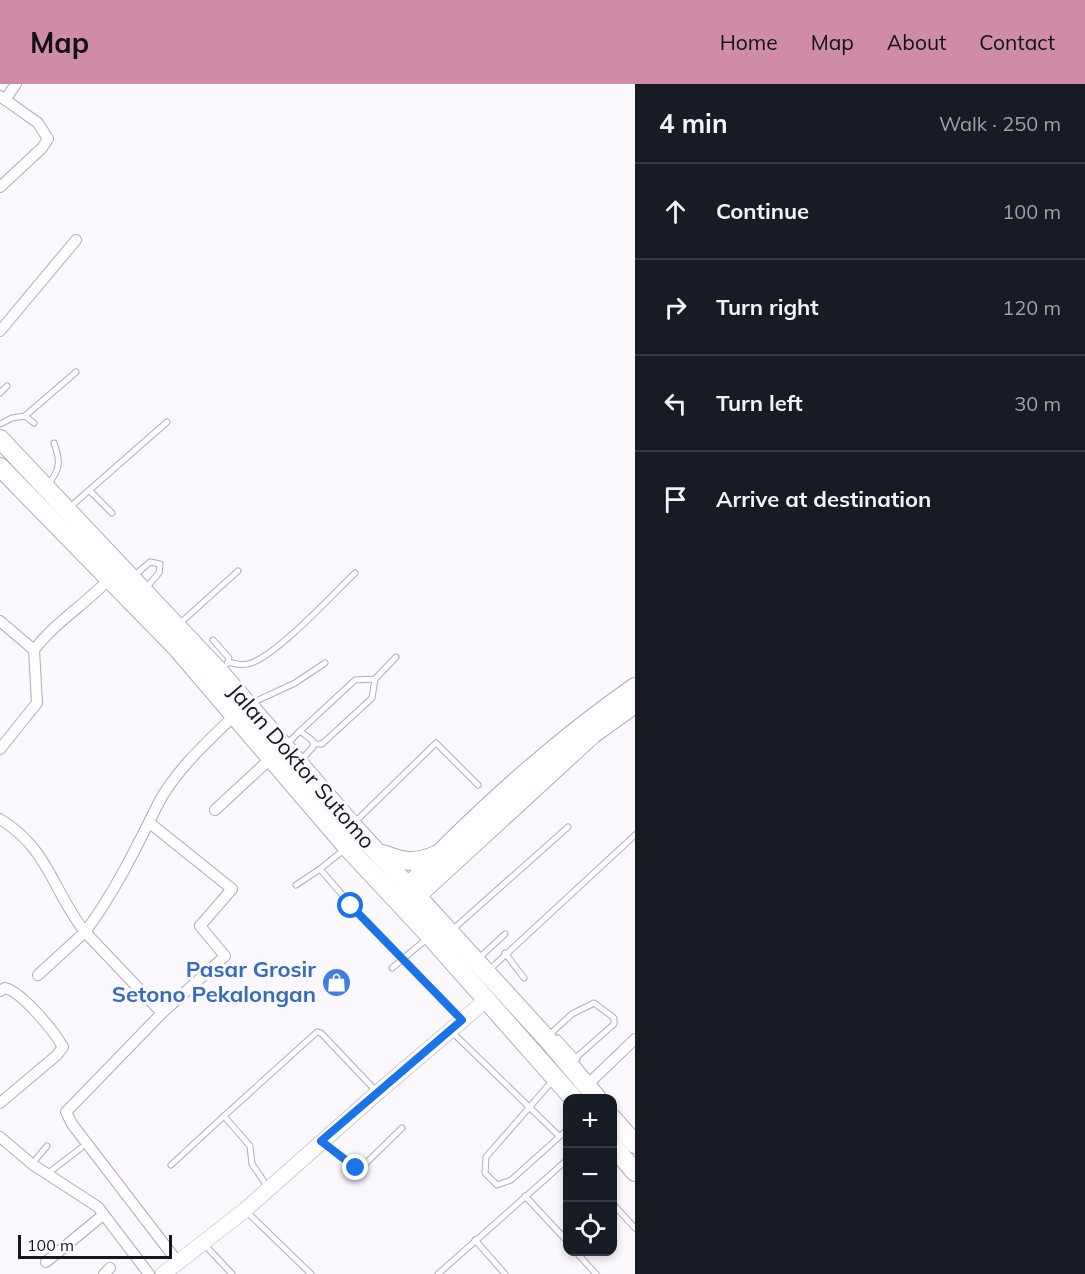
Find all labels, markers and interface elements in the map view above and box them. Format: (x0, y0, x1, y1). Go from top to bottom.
text: Map (30, 25, 89, 60)
text: Home (720, 29, 778, 55)
text: Map (811, 29, 854, 55)
text: About (887, 29, 946, 55)
text: Contact (979, 29, 1055, 55)
text: 4 min (659, 107, 728, 140)
text: Walk · 250 m (939, 111, 1061, 136)
icon: ahead (659, 195, 692, 228)
text: Continue (716, 197, 809, 225)
text: 100 m (1002, 199, 1061, 224)
icon: right (659, 291, 692, 324)
text: Turn right (716, 293, 819, 321)
text: 120 m (1002, 295, 1061, 320)
icon: left (659, 387, 692, 420)
text: Turn left (716, 389, 803, 417)
text: 30 m (1014, 391, 1061, 416)
icon: arrive (659, 483, 692, 516)
text: Arrive at destination (716, 485, 931, 513)
street label: Jalan Doktor Sutomo (223, 678, 381, 854)
route start (337, 892, 363, 918)
place label: Pasar Grosir Setono Pekalongan (112, 955, 316, 1008)
shop icon: Pasar Grosir Setono Pekalongan (321, 966, 353, 998)
map controls (563, 1094, 617, 1256)
button: + (563, 1094, 617, 1148)
button: − (563, 1148, 617, 1202)
route end (342, 1154, 368, 1180)
button: locate (563, 1202, 617, 1256)
scale bar (18, 1232, 172, 1260)
text: 100 m (27, 1235, 74, 1255)

